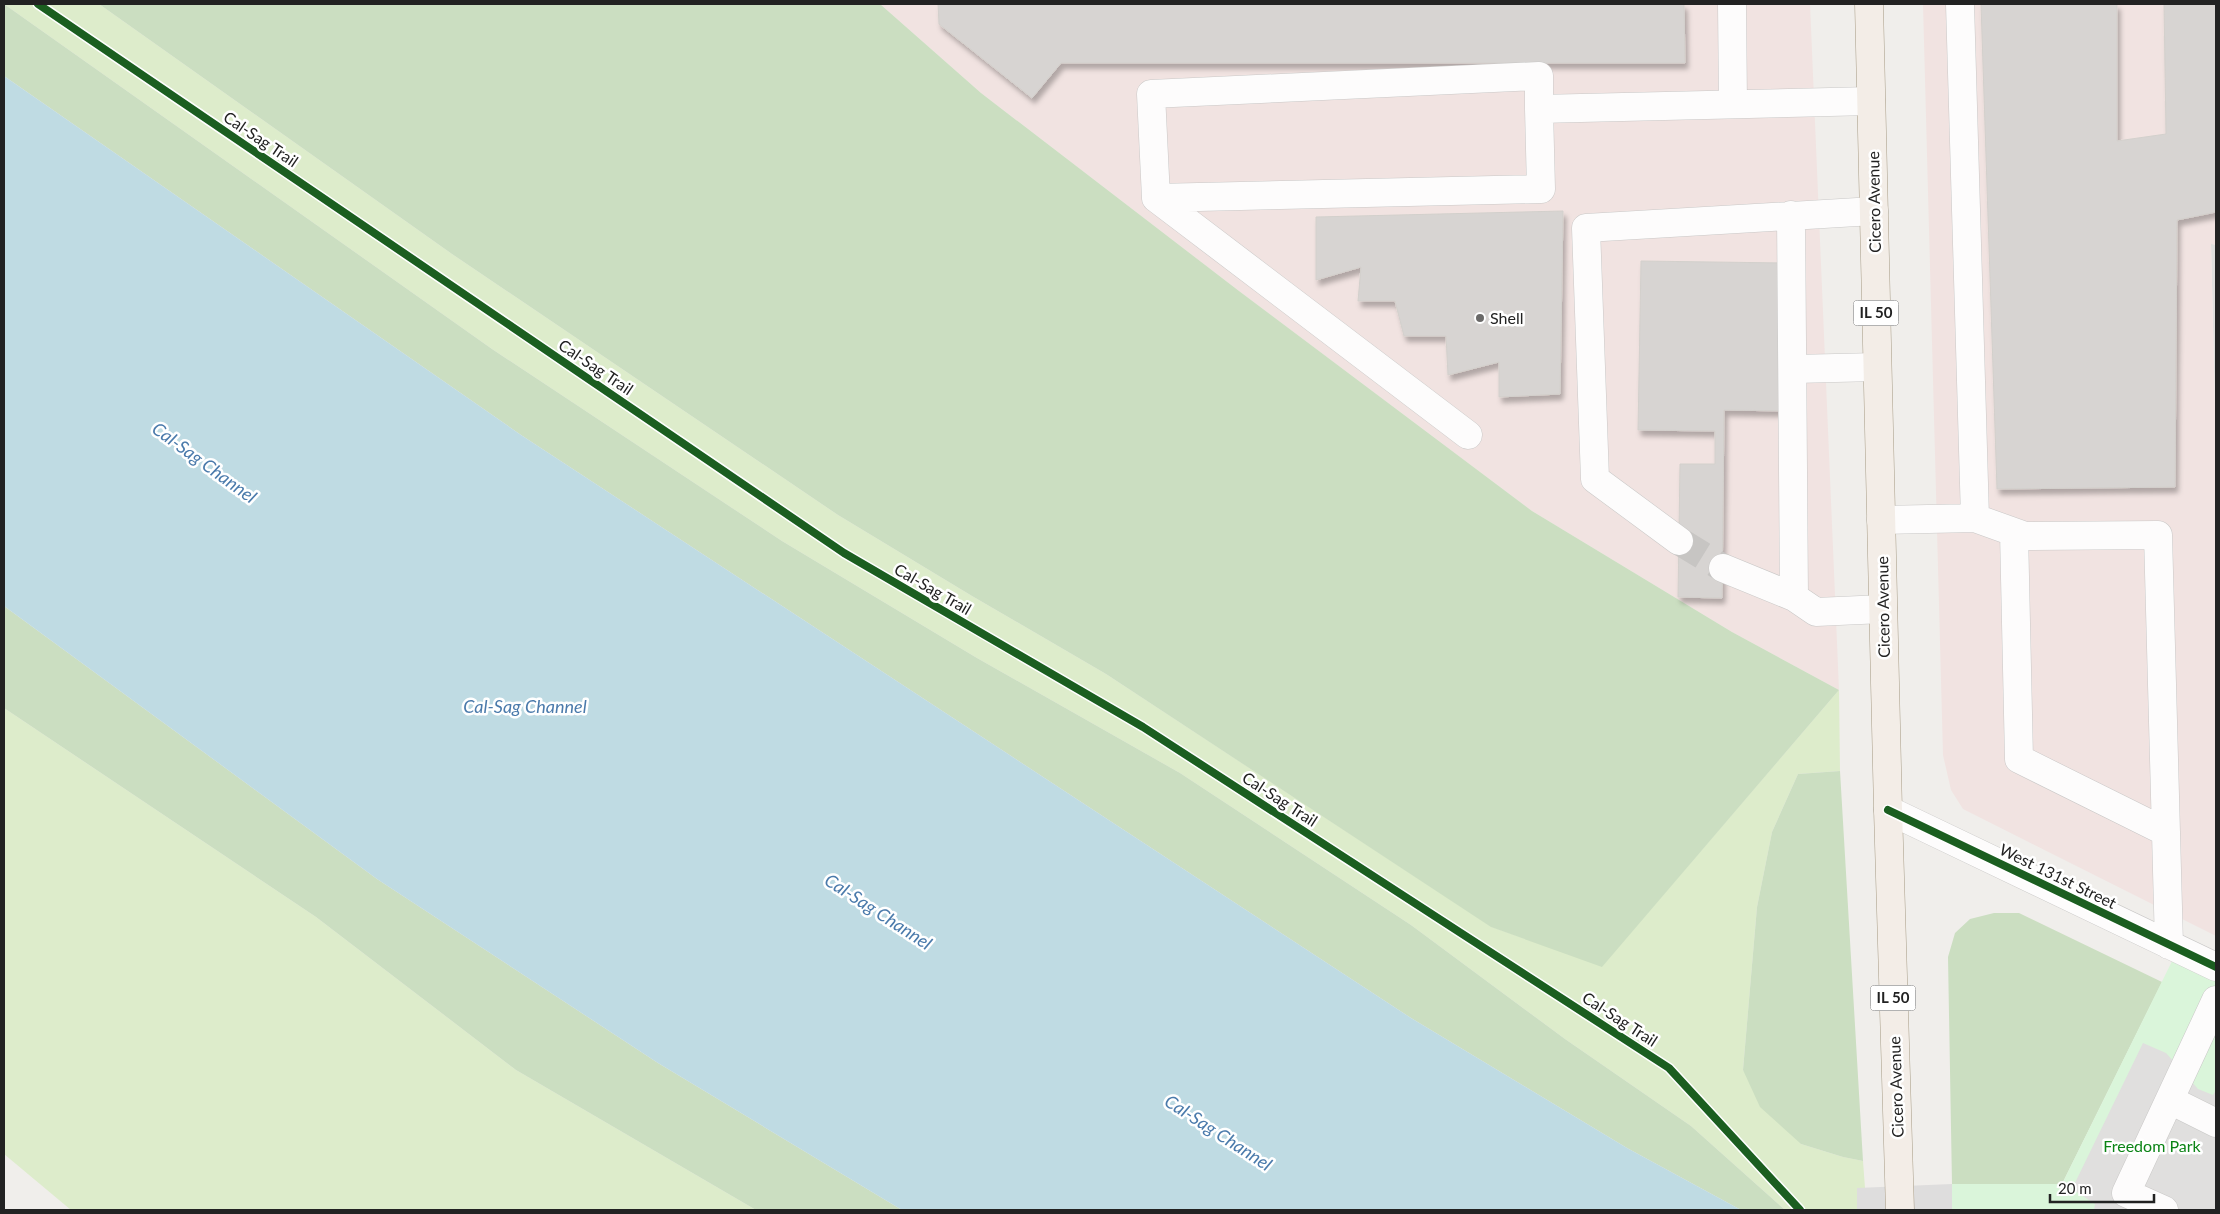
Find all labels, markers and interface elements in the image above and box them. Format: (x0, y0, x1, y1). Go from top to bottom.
street label: Cal-Sag Trail (220, 107, 302, 170)
street label: Cicero Avenue (1863, 151, 1884, 253)
road number: IL 50 (1854, 300, 1898, 326)
place label: Shell (1490, 308, 1523, 327)
marker: Shell (1474, 312, 1486, 324)
street label: Cal-Sag Trail (555, 335, 637, 398)
water label: Cal-Sag Channel (148, 417, 261, 507)
street label: Cicero Avenue (1872, 556, 1893, 658)
street label: Cal-Sag Trail (891, 559, 975, 618)
water label: Cal-Sag Channel (463, 695, 587, 717)
street label: Cal-Sag Trail (1239, 767, 1321, 830)
street label: West 131st Street (1997, 839, 2120, 912)
water label: Cal-Sag Channel (821, 868, 936, 954)
road number: IL 50 (1870, 986, 1916, 1010)
street label: Cal-Sag Trail (1579, 987, 1661, 1050)
street label: Cicero Avenue (1884, 1036, 1907, 1138)
water label: Cal-Sag Channel (1161, 1089, 1276, 1175)
park label: Freedom Park (2103, 1136, 2202, 1155)
scale bar (2050, 1172, 2154, 1204)
text: 20 m (2058, 1179, 2092, 1197)

